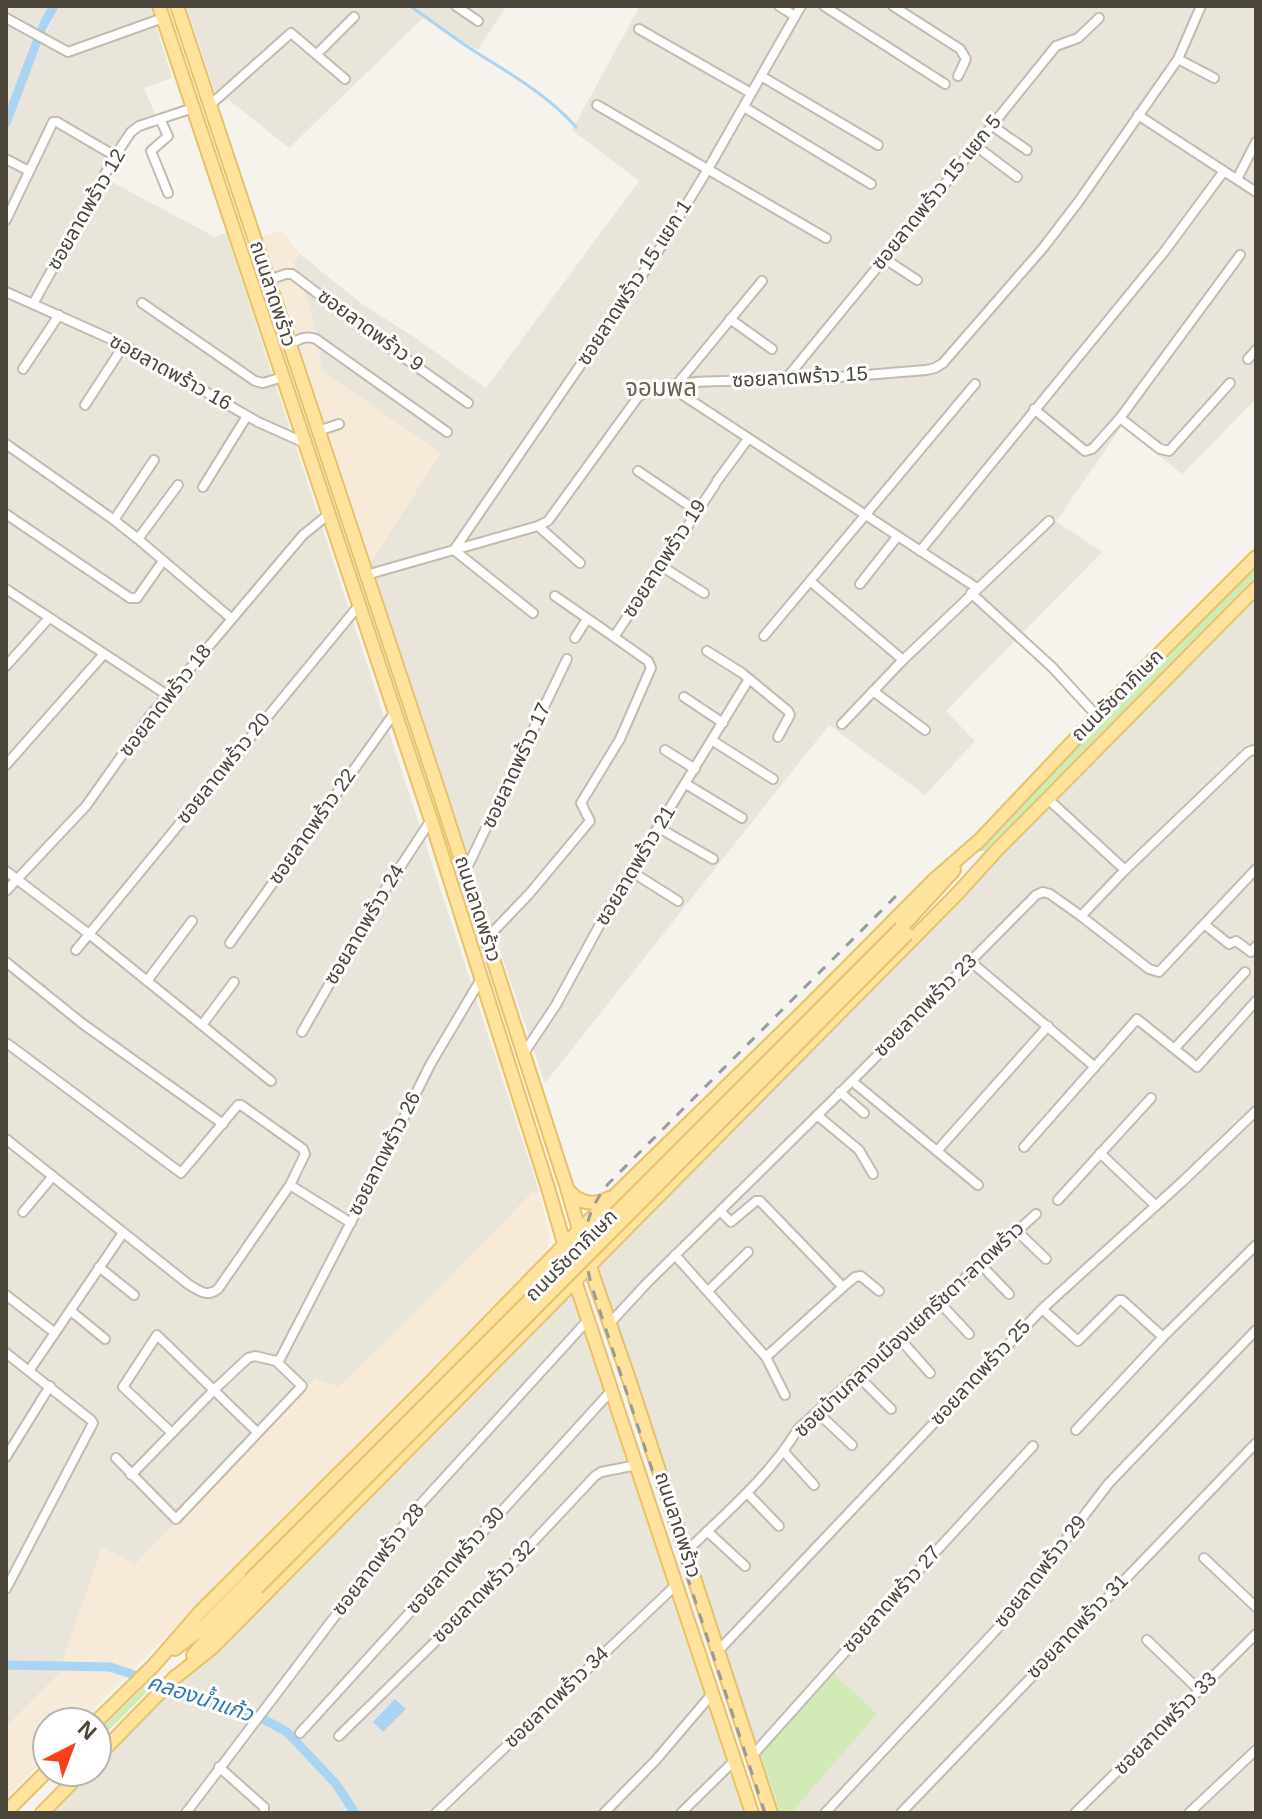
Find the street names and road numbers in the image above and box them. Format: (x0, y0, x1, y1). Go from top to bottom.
street label: ซอยลาดพร้าว 15 แยก 5 (867, 111, 1007, 275)
street label: ซอยลาดพร้าว 12 (43, 145, 131, 275)
street label: ซอยลาดพร้าว 15 แยก 1 (572, 196, 698, 370)
street label: ถนนลาดพร้าว (244, 238, 300, 350)
street label: ซอยลาดพร้าว 9 (313, 285, 427, 377)
street label: ซอยลาดพร้าว 16 (105, 330, 235, 416)
street label: ซอยลาดพร้าว 15 (732, 362, 868, 394)
street label: ซอยลาดพร้าว 19 (618, 496, 712, 622)
street label: ซอยลาดพร้าว 18 (115, 640, 217, 762)
street label: ถนนรัชดาภิเษก (1067, 645, 1169, 747)
street label: ซอยลาดพร้าว 17 (477, 699, 557, 833)
street label: ซอยลาดพร้าว 20 (172, 709, 276, 829)
street label: ซอยลาดพร้าว 22 (264, 765, 362, 889)
street label: ซอยลาดพร้าว 21 (591, 802, 681, 930)
street label: ถนนลาดพร้าว (449, 853, 505, 965)
street label: ซอยลาดพร้าว 24 (320, 861, 410, 989)
street label: ซอยลาดพร้าว 23 (870, 950, 982, 1062)
street label: ซอยลาดพร้าว 26 (343, 1088, 427, 1220)
street label: ถนนรัชดาภิเษก (521, 1205, 623, 1307)
street label: ซอยบ้านกลางเมืองแยกรัชดา-ลาดพร้าว (790, 1217, 1030, 1443)
street label: ซอยลาดพร้าว 25 (926, 1315, 1036, 1431)
street label: ถนนลาดพร้าว (649, 1469, 705, 1581)
street label: ซอยลาดพร้าว 28 (328, 1499, 430, 1621)
street label: ซอยลาดพร้าว 30 (402, 1503, 510, 1619)
street label: ซอยลาดพร้าว 29 (990, 1511, 1092, 1633)
street label: ซอยลาดพร้าว 32 (428, 1536, 540, 1648)
street label: ซอยลาดพร้าว 27 (838, 1542, 946, 1658)
street label: ซอยลาดพร้าว 31 (1022, 1570, 1134, 1684)
street label: ซอยลาดพร้าว 34 (500, 1642, 614, 1754)
street label: ซอยลาดพร้าว 33 (1110, 1668, 1222, 1780)

